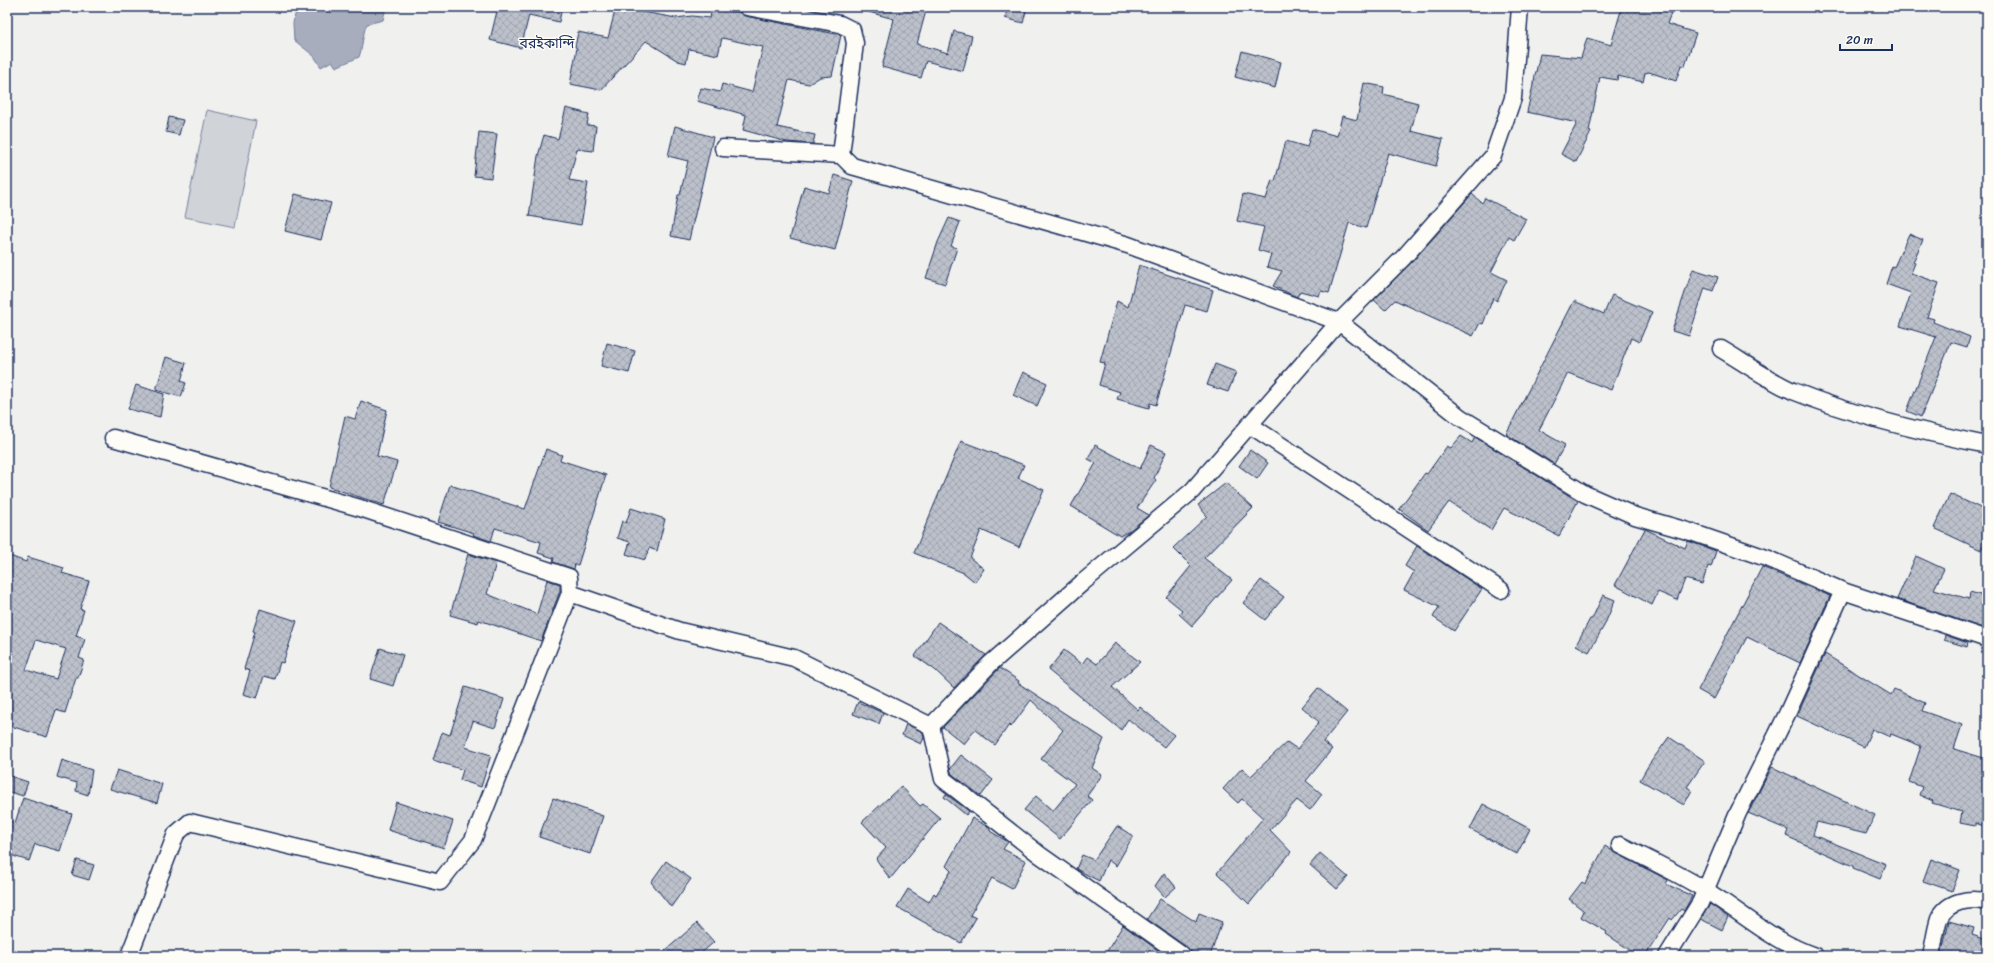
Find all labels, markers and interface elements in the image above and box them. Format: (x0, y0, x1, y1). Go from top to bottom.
scale bar (1840, 26, 1892, 52)
text: 20 m (1846, 29, 1873, 51)
district label: বরইকান্দি (519, 31, 575, 56)

